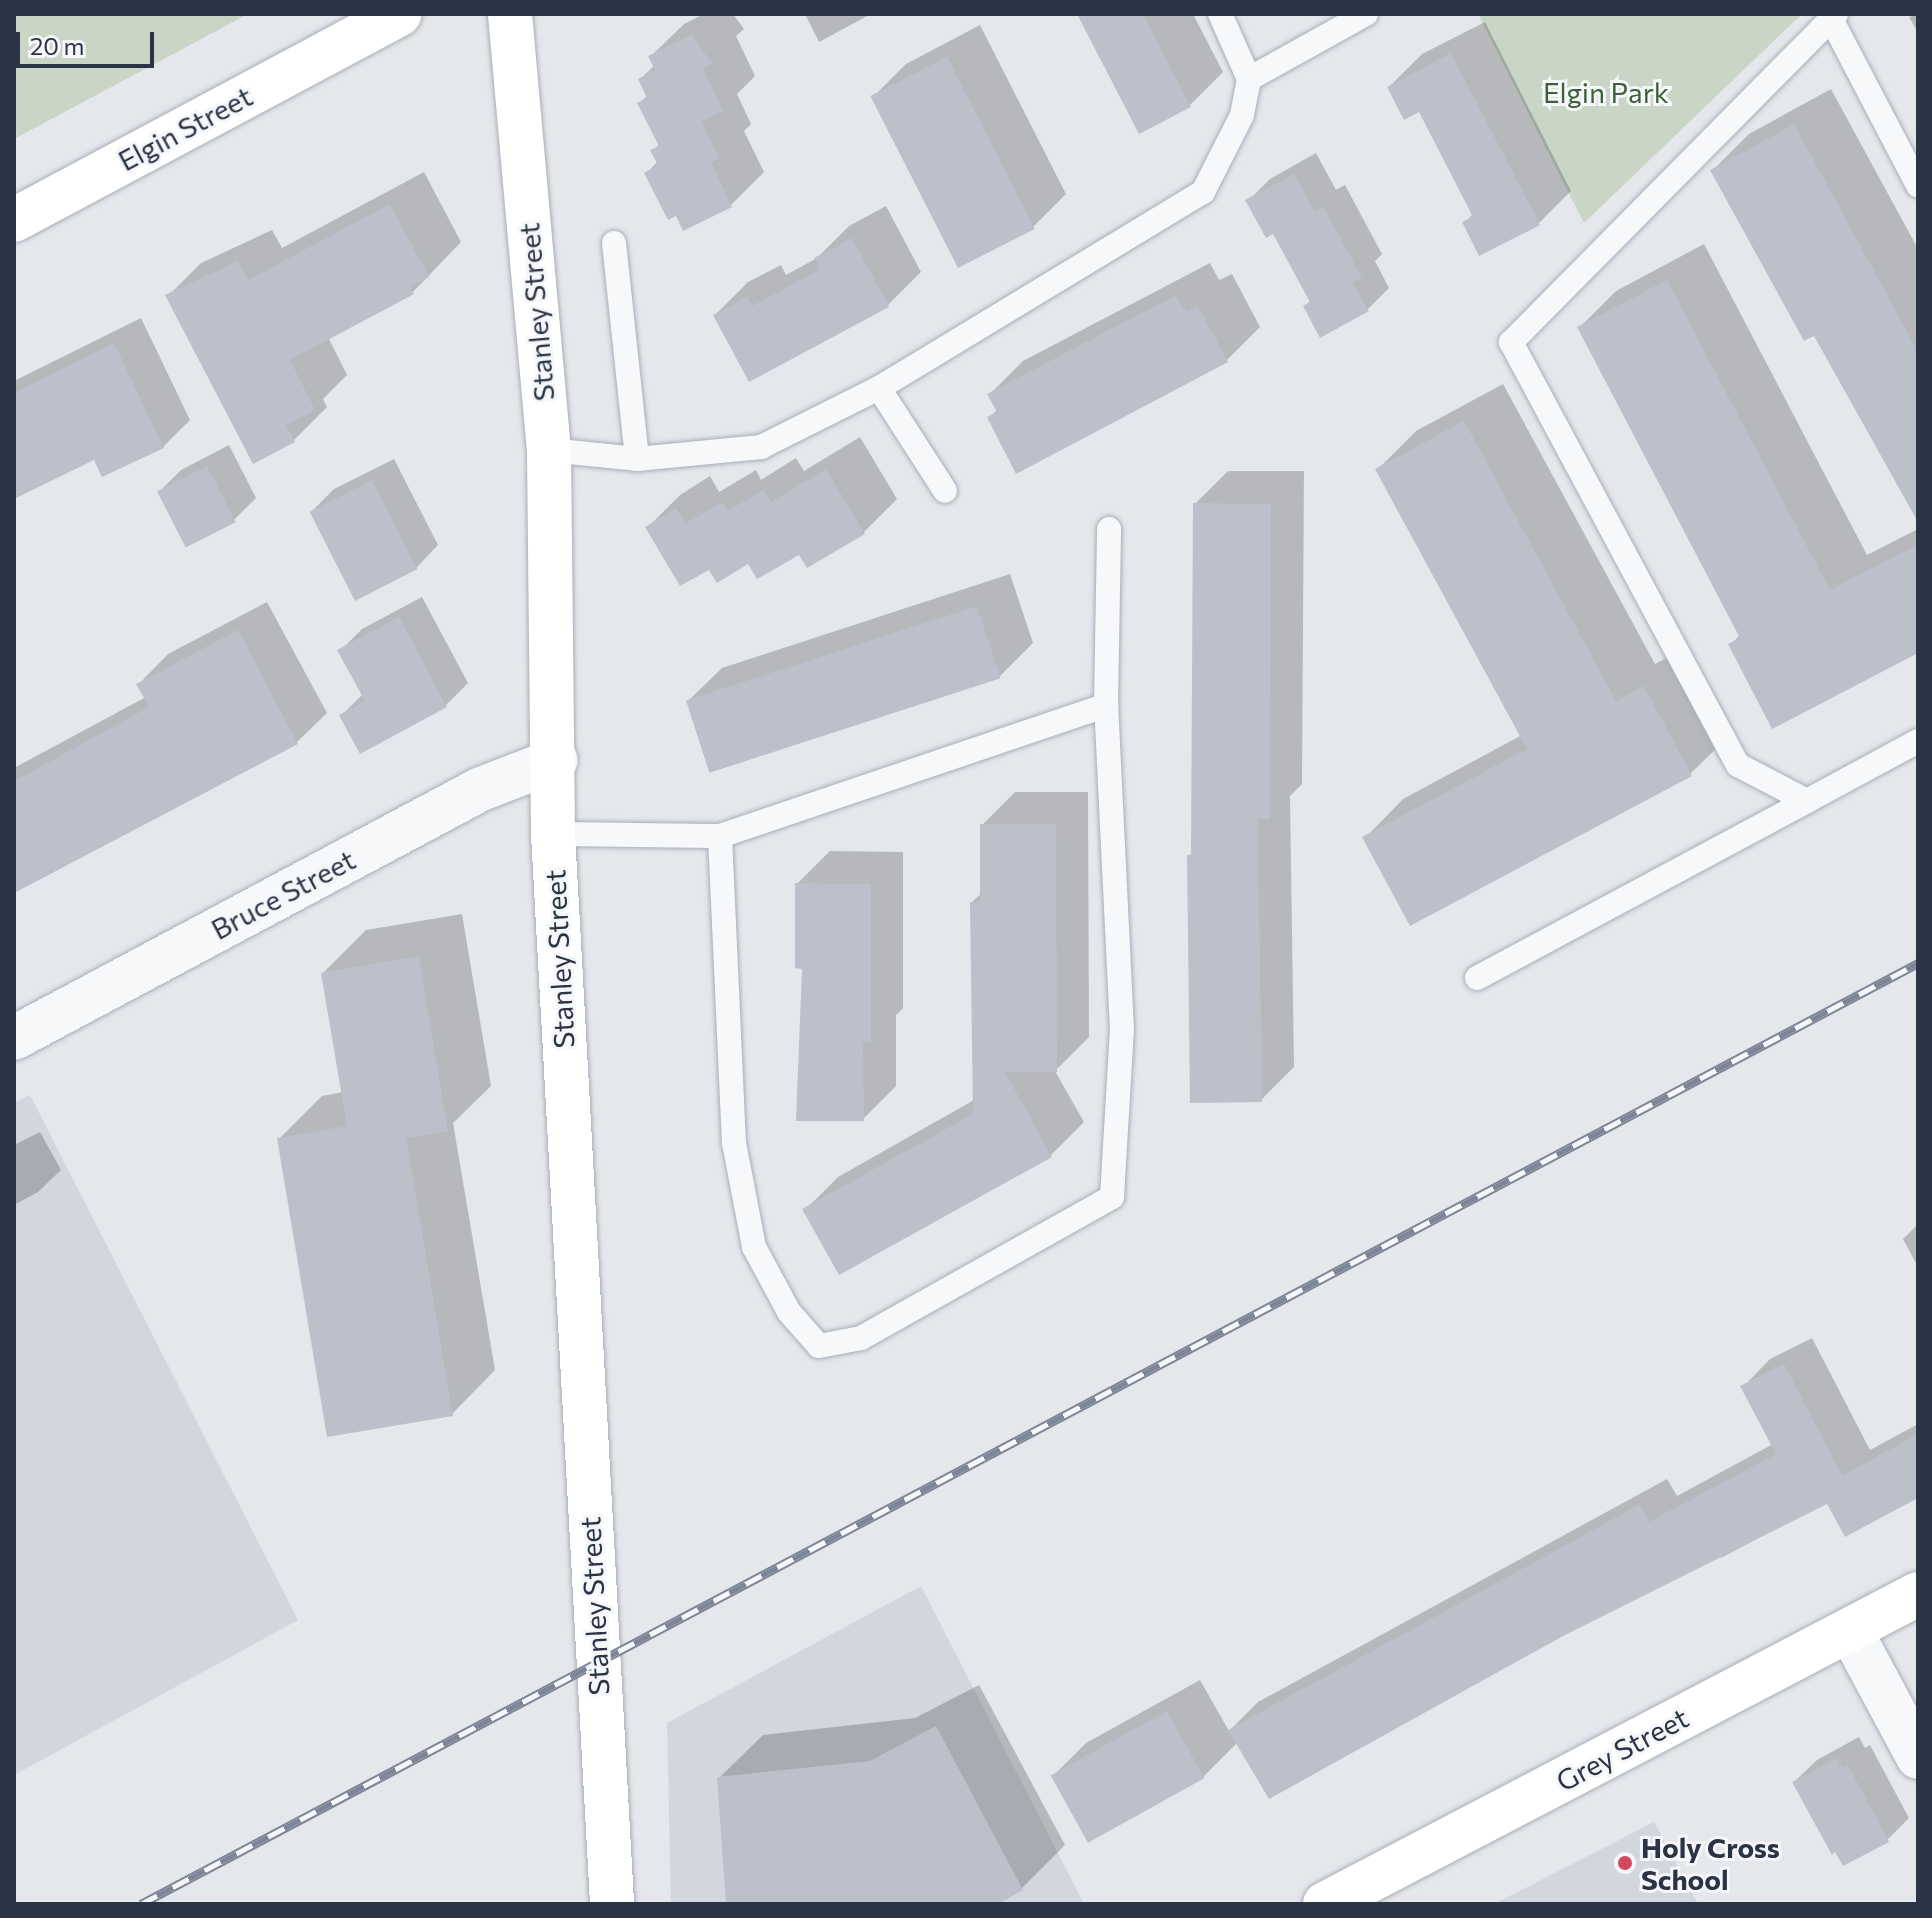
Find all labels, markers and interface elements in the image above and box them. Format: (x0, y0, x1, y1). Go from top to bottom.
scale bar (20, 16, 158, 66)
text: 20 m (30, 31, 84, 60)
park label: Elgin Park (1543, 75, 1669, 109)
street label: Elgin Street (112, 79, 258, 177)
street label: Stanley Street (511, 221, 561, 403)
street label: Bruce Street (205, 842, 361, 946)
street label: Stanley Street (538, 869, 580, 1049)
street label: Stanley Street (573, 1516, 615, 1696)
street label: Grey Street (1550, 1700, 1694, 1798)
place label: Holy Cross School (1641, 1830, 1780, 1896)
marker: Holy Cross School (1616, 1854, 1634, 1872)

